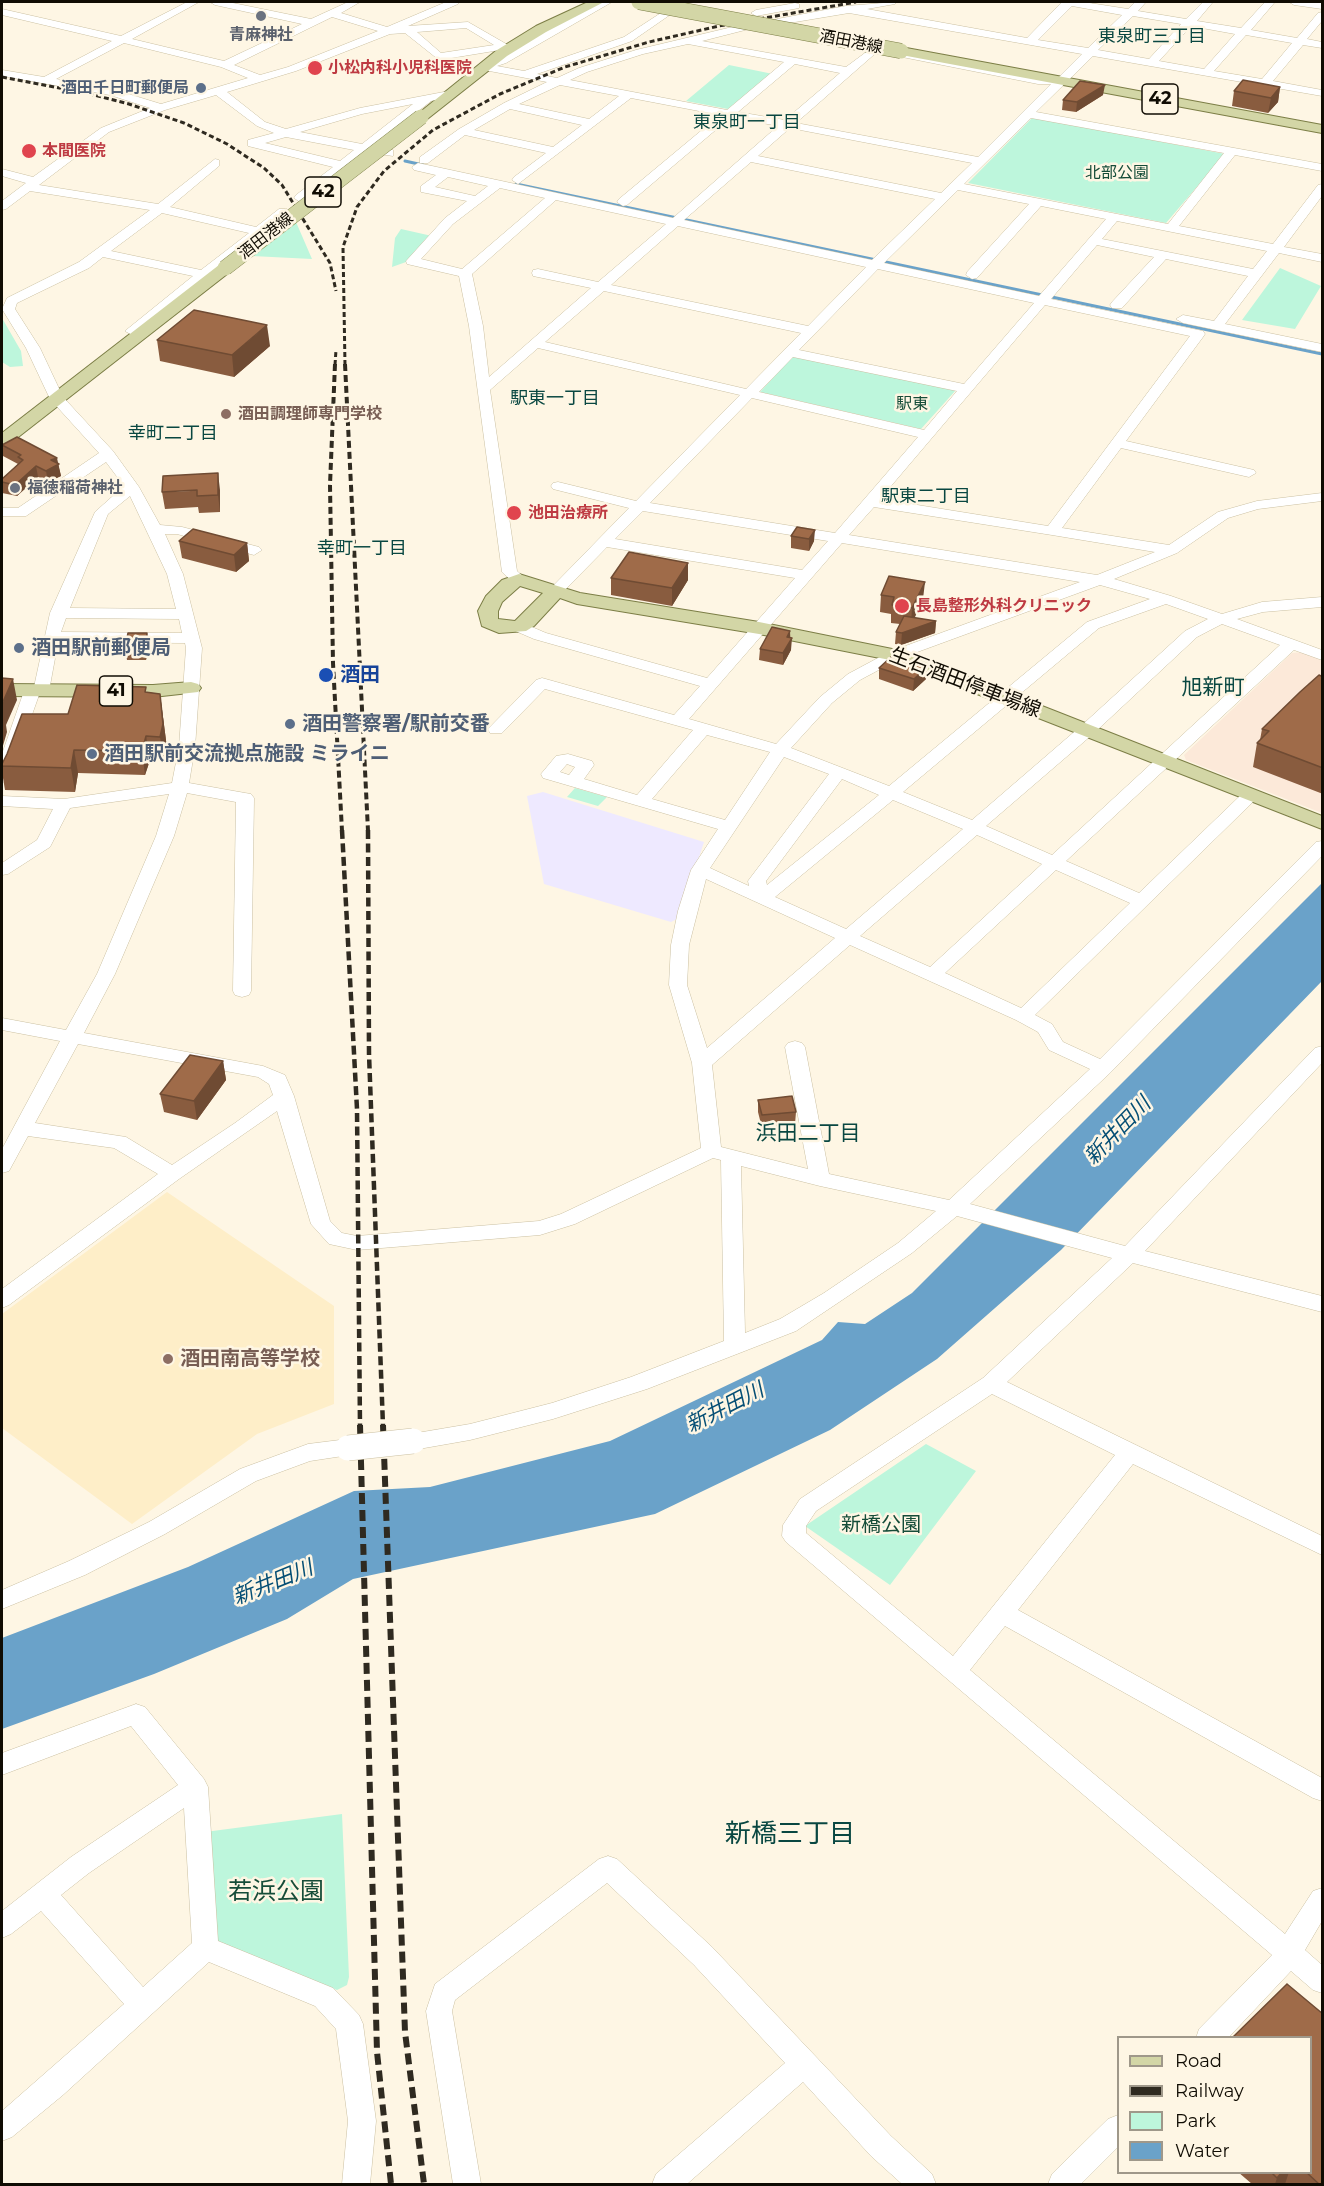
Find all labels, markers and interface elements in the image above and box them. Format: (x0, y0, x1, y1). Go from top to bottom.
marker: 青麻神社 (254, 9, 268, 23)
place label: 青麻神社 (229, 25, 293, 45)
street label: 酒田港線 (818, 26, 884, 58)
district label: 東泉町三丁目 (1098, 26, 1206, 48)
place label: 小松内科小児科医院 (328, 58, 472, 78)
marker: 小松内科小児科医院 (306, 59, 324, 77)
place label: 酒田千日町郵便局 (61, 78, 189, 98)
marker: 酒田千日町郵便局 (194, 81, 208, 95)
road number: 42 (1142, 84, 1178, 114)
district label: 東泉町一丁目 (693, 112, 801, 134)
place label: 本間医院 (42, 141, 106, 161)
marker: 本間医院 (20, 142, 38, 160)
park label: 北部公園 (1085, 163, 1149, 183)
road number: 42 (305, 177, 341, 207)
street label: 酒田港線 (235, 209, 297, 263)
district label: 駅東一丁目 (510, 388, 600, 410)
park label: 駅東 (896, 394, 928, 414)
place label: 酒田調理師専門学校 (238, 404, 382, 424)
marker: 酒田調理師専門学校 (219, 407, 233, 421)
district label: 幸町二丁目 (128, 423, 218, 445)
place label: 福徳稲荷神社 (27, 478, 123, 498)
marker: 福徳稲荷神社 (8, 481, 22, 495)
district label: 駅東二丁目 (881, 486, 971, 508)
place label: 池田治療所 (528, 503, 608, 523)
marker: 池田治療所 (505, 504, 523, 522)
district label: 幸町一丁目 (317, 538, 407, 560)
place label: 長島整形外科クリニック (916, 596, 1092, 616)
marker: 長島整形外科クリニック (893, 597, 911, 615)
place label: 酒田駅前郵便局 (31, 636, 171, 660)
marker: 酒田駅前郵便局 (12, 641, 26, 655)
street label: 生石酒田停車場線 (886, 643, 1044, 723)
place label: 酒田 (340, 663, 380, 687)
marker: 酒田 (317, 666, 335, 684)
district label: 旭新町 (1182, 675, 1244, 701)
road number: 41 (100, 676, 132, 706)
place label: 酒田警察署/駅前交番 (302, 712, 490, 736)
marker: 酒田警察署/駅前交番 (283, 717, 297, 731)
place label: 酒田駅前交流拠点施設 ミライニ (104, 742, 390, 766)
marker: 酒田駅前交流拠点施設 ミライニ (85, 747, 99, 761)
water label: 新井田川 (1080, 1092, 1156, 1170)
district label: 浜田二丁目 (756, 1121, 860, 1147)
place label: 酒田南高等学校 (180, 1347, 320, 1371)
marker: 酒田南高等学校 (161, 1352, 175, 1366)
water label: 新井田川 (682, 1378, 768, 1438)
park label: 新橋公園 (841, 1513, 921, 1537)
water label: 新井田川 (229, 1556, 317, 1610)
district label: 新橋三丁目 (725, 1818, 855, 1850)
park label: 若浜公園 (228, 1878, 324, 1906)
legend (1117, 2036, 1312, 2174)
text: Road (1175, 2050, 1222, 2072)
text: Railway (1175, 2080, 1244, 2102)
text: Park (1175, 2110, 1216, 2132)
text: Water (1175, 2140, 1230, 2162)

